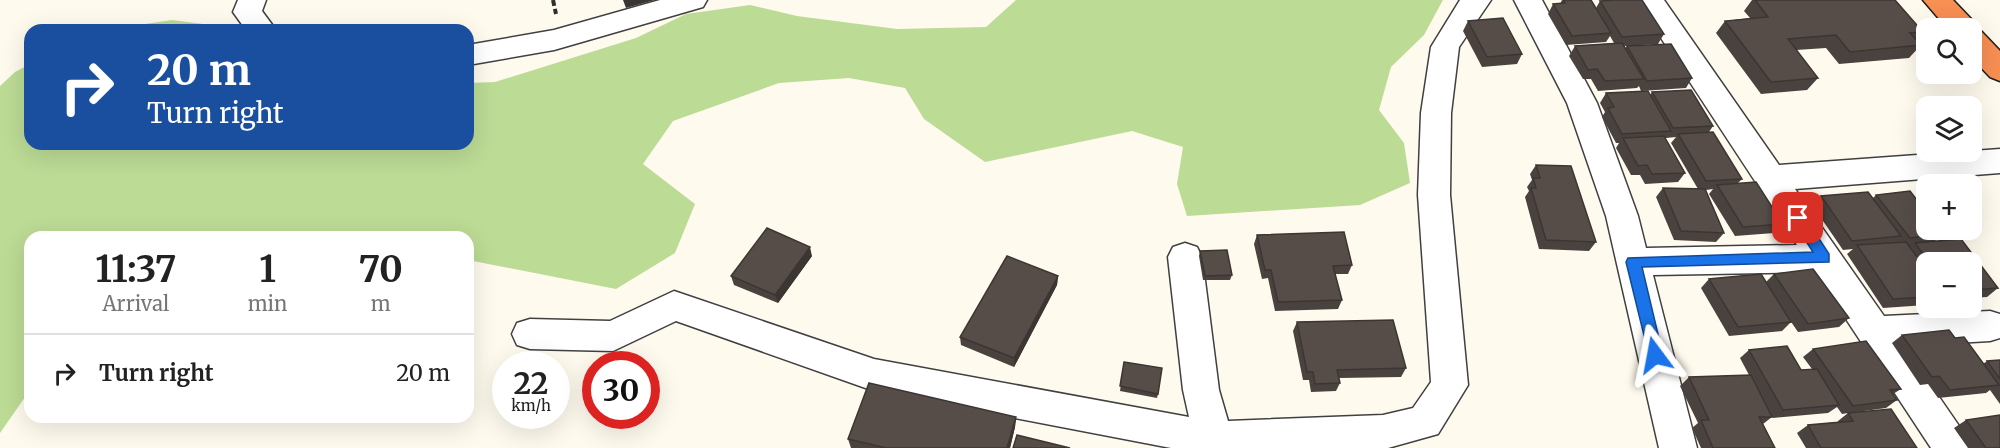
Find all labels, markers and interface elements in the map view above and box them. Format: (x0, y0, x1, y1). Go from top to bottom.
map controls (1916, 18, 1982, 318)
button: search (1916, 18, 1982, 84)
text: 20 m (147, 44, 251, 96)
icon: right (48, 48, 126, 126)
text: Turn right (147, 96, 284, 130)
button: layers (1916, 96, 1982, 162)
button: + (1916, 174, 1982, 240)
pin (1772, 192, 1823, 243)
icon: arrive (1781, 201, 1814, 234)
text: 11:37 (95, 247, 176, 292)
text: 1 (259, 247, 276, 292)
text: 70 (359, 247, 403, 292)
button: − (1916, 252, 1982, 318)
text: Arrival (102, 291, 169, 316)
text: min (248, 291, 287, 316)
text: m (371, 291, 391, 316)
position arrow (1623, 323, 1687, 387)
speed limit sign: 30 (582, 351, 660, 429)
icon: right (48, 357, 81, 390)
text: Turn right (99, 359, 213, 387)
text: 20 m (396, 359, 450, 387)
text: 22 (514, 364, 548, 402)
text: km/h (511, 396, 551, 415)

